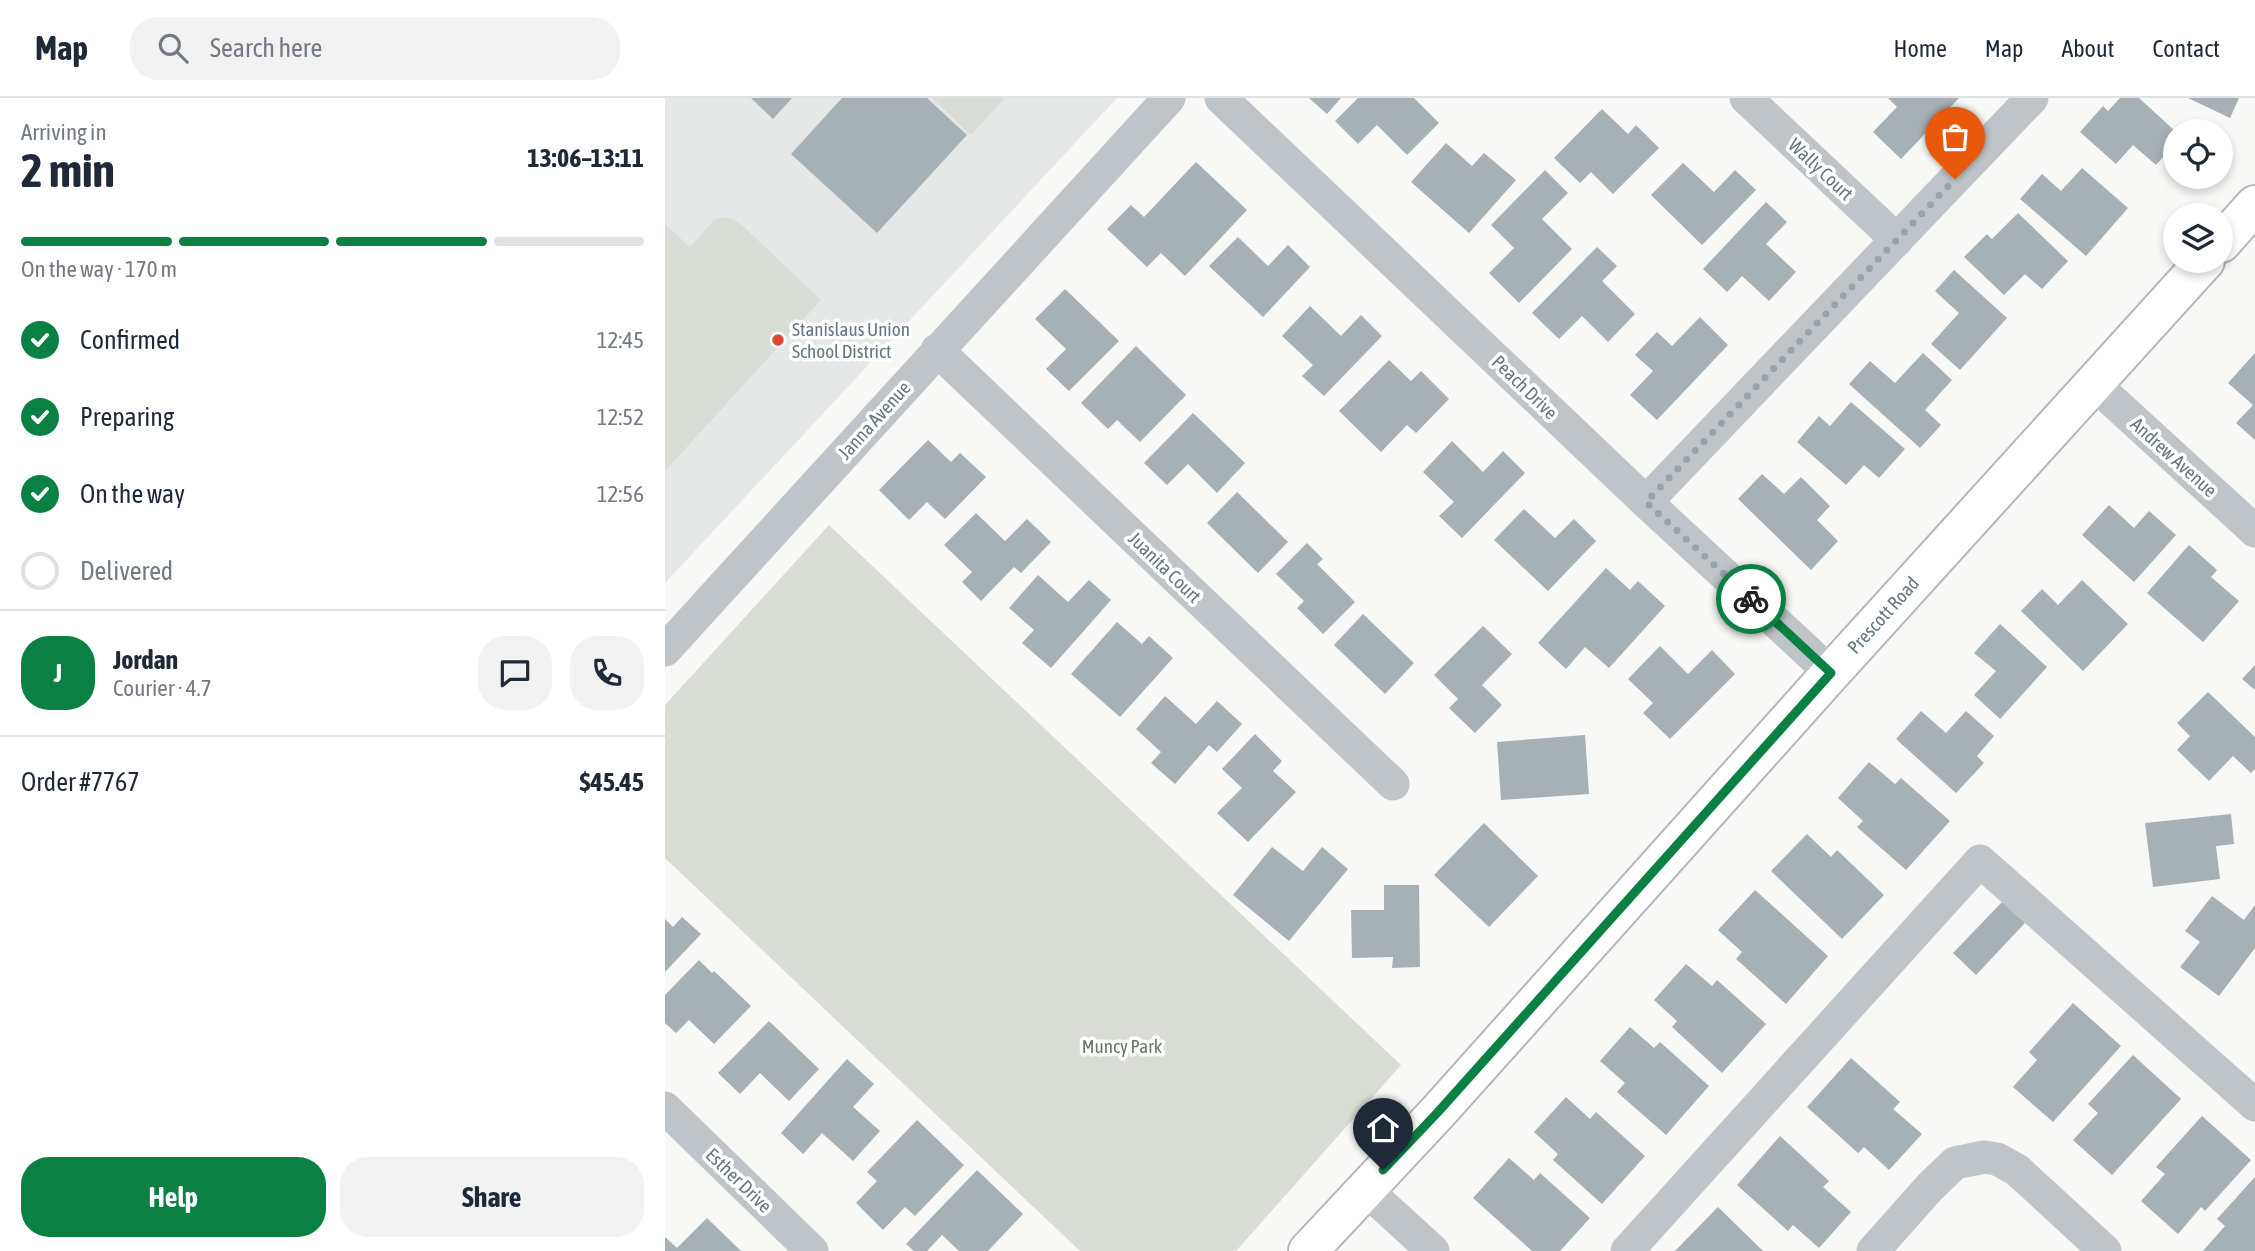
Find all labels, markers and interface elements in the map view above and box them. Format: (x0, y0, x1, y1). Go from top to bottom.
search box (130, 17, 620, 80)
text: Map (35, 29, 88, 67)
icon: search (154, 29, 192, 67)
text: Search here (210, 33, 322, 63)
text: Home (1893, 35, 1947, 62)
text: Map (1985, 35, 2023, 62)
text: About (2061, 35, 2114, 62)
text: Contact (2152, 35, 2220, 62)
pin (1925, 107, 1985, 179)
icon: bag (1936, 118, 1974, 156)
text: Arriving in (21, 119, 107, 145)
map controls (2163, 119, 2233, 273)
button: locate (2163, 119, 2233, 189)
street label: Wally Court (1784, 134, 1858, 204)
text: 13:06–13:11 (527, 143, 644, 173)
text: 2 min (21, 144, 115, 197)
button: layers (2163, 203, 2233, 273)
text: On the way · 170 m (21, 256, 177, 282)
place label: Stanislaus Union School District (792, 318, 910, 362)
icon: check (21, 321, 59, 359)
text: Confirmed (80, 325, 180, 355)
text: 12:45 (597, 327, 644, 353)
marker: Stanislaus Union School District (770, 332, 786, 348)
street label: Peach Drive (1488, 350, 1562, 424)
street label: Janna Avenue (833, 376, 915, 464)
icon: check (21, 398, 59, 436)
text: Preparing (80, 402, 174, 432)
text: 12:52 (597, 404, 644, 430)
street label: Andrew Avenue (2126, 413, 2222, 501)
icon: check (21, 475, 59, 513)
text: On the way (80, 479, 185, 509)
text: 12:56 (597, 481, 644, 507)
street label: Juanita Court (1124, 527, 1206, 607)
text: Delivered (80, 556, 173, 586)
courier (1716, 564, 1786, 634)
street label: Prescott Road (1843, 572, 1923, 658)
icon: bike (1732, 580, 1770, 618)
button: chat (478, 636, 552, 710)
button: phone (570, 636, 644, 710)
text: Jordan (113, 645, 178, 675)
text: J (54, 658, 62, 688)
text: Courier · 4.7 (113, 675, 212, 701)
text: Order #7767 (21, 767, 140, 797)
text: $45.45 (580, 767, 644, 797)
park label: Muncy Park (1082, 1035, 1163, 1057)
pin (1353, 1098, 1413, 1170)
icon: home (1364, 1109, 1402, 1147)
street label: Esther Drive (701, 1143, 777, 1217)
button: Help (21, 1157, 326, 1237)
button: Share (340, 1157, 644, 1237)

